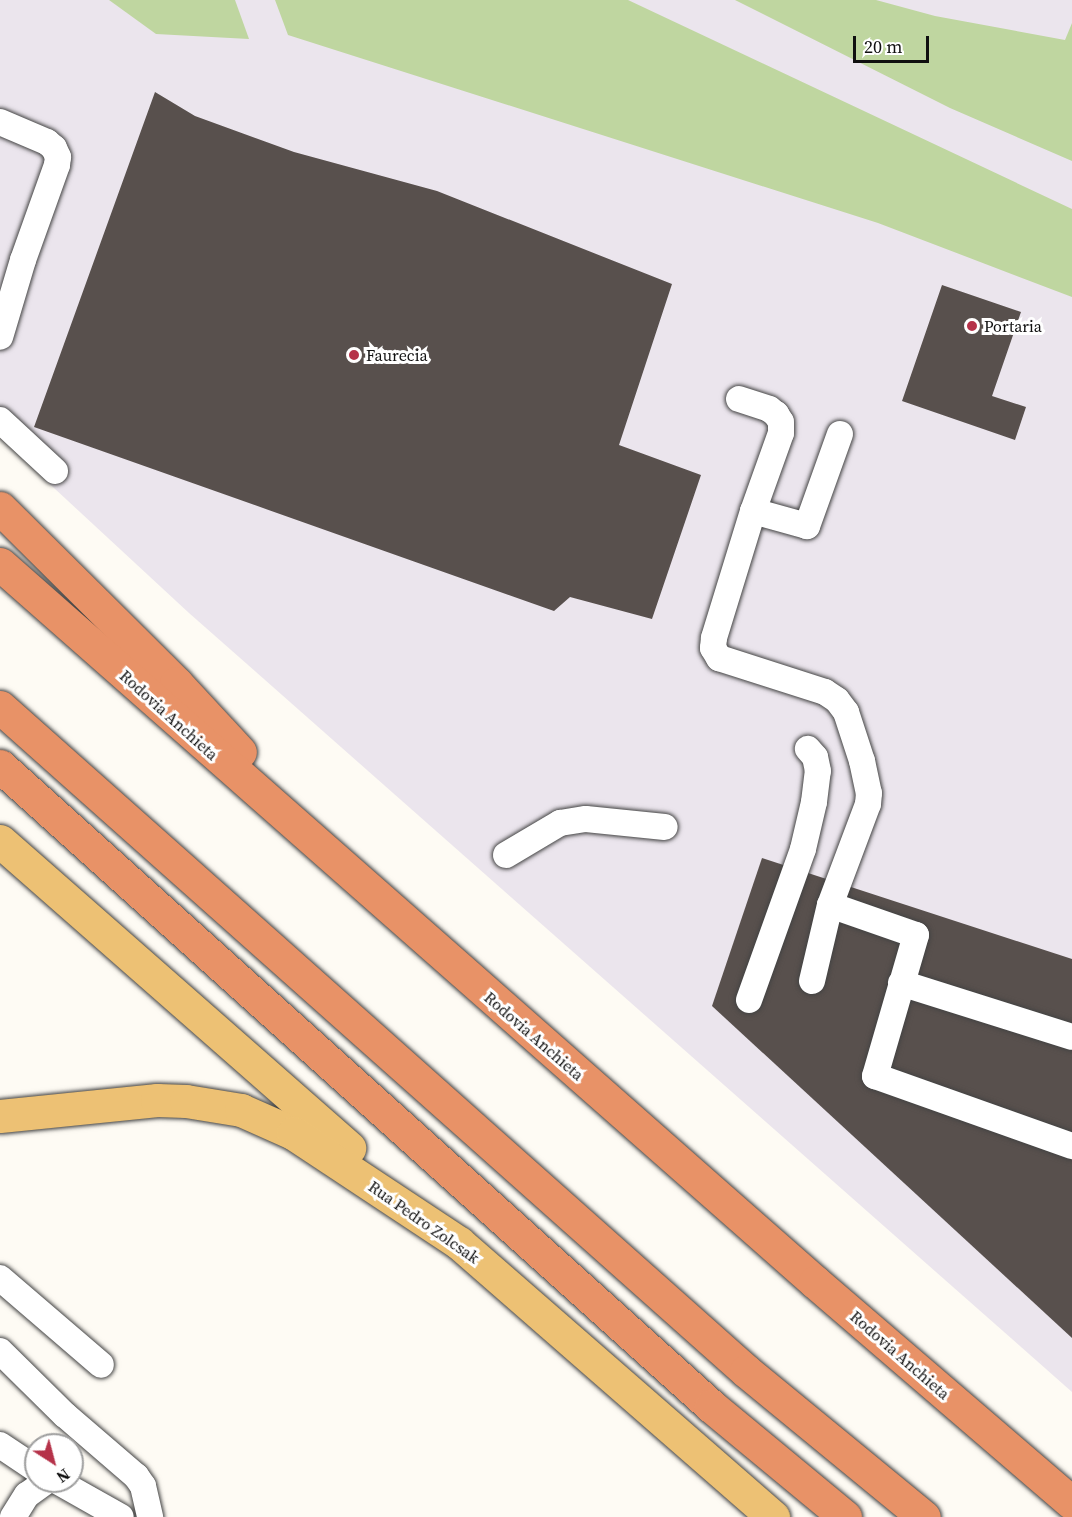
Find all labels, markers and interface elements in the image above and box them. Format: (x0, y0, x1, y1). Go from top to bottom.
scale bar (856, 24, 932, 62)
text: 20 m (864, 34, 902, 59)
place label: Portaria (984, 316, 1042, 336)
marker: Portaria (965, 319, 979, 333)
place label: Faurecia (366, 345, 428, 365)
marker: Faurecia (347, 348, 361, 362)
street label: Rodovia Anchieta (116, 666, 222, 764)
street label: Rodovia Anchieta (480, 988, 588, 1084)
street label: Rua Pedro Zolcsak (365, 1177, 483, 1267)
street label: Rodovia Anchieta (846, 1307, 954, 1403)
north arrow (24, 1433, 84, 1493)
text: N (52, 1464, 75, 1488)

